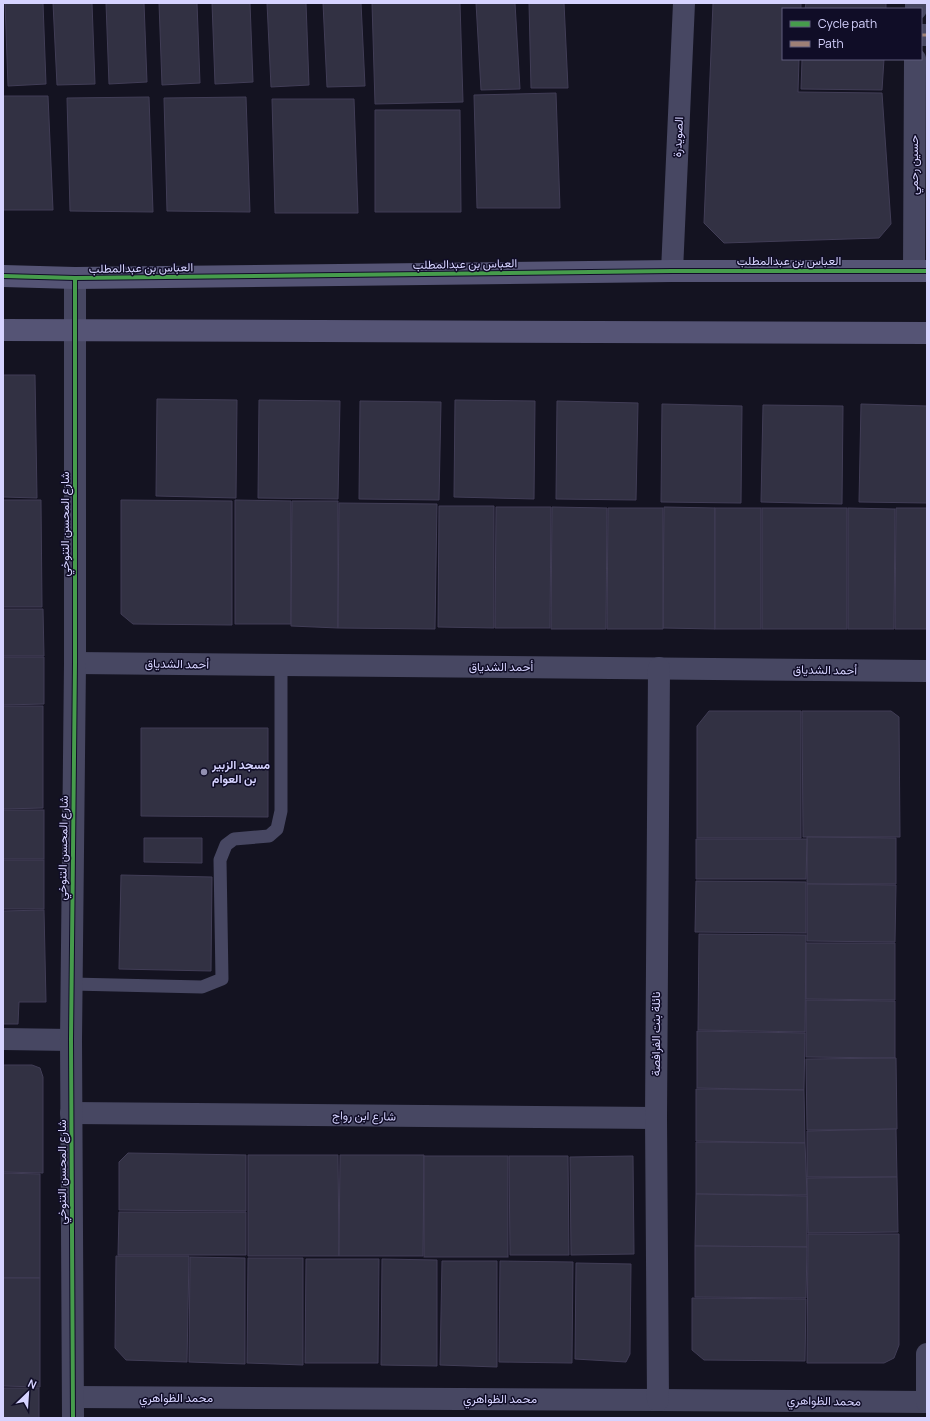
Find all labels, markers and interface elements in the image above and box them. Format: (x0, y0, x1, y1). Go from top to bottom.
legend (782, 8, 922, 60)
text: Cycle path (818, 15, 877, 32)
text: Path (818, 35, 844, 52)
street label: الصويدرة (668, 116, 687, 158)
street label: حسين رحمي (905, 135, 924, 195)
street label: العباس بن عبدالمطلب (737, 252, 841, 269)
street label: العباس بن عبدالمطلب (413, 254, 517, 273)
street label: العباس بن عبدالمطلب (89, 258, 193, 277)
street label: شارع المحسن التنوخي (56, 471, 75, 577)
street label: أحمد الشدياق (145, 654, 210, 673)
street label: أحمد الشدياق (469, 658, 533, 675)
street label: أحمد الشدياق (793, 660, 858, 679)
place label: مسجد الزبير بن العوام (211, 756, 271, 787)
marker: مسجد الزبير بن العوام (199, 767, 209, 777)
street label: شارع المحسن التنوخي (53, 795, 74, 901)
street label: نائلة بنت الفرافصة (647, 992, 664, 1076)
street label: شارع ابن رواج (332, 1106, 396, 1126)
street label: شارع المحسن التنوخي (53, 1119, 72, 1225)
north arrow (8, 1373, 48, 1413)
text: N (26, 1375, 39, 1392)
street label: محمد الظواهري (139, 1389, 213, 1408)
street label: محمد الظواهري (463, 1390, 537, 1409)
street label: محمد الظواهري (787, 1391, 861, 1412)

